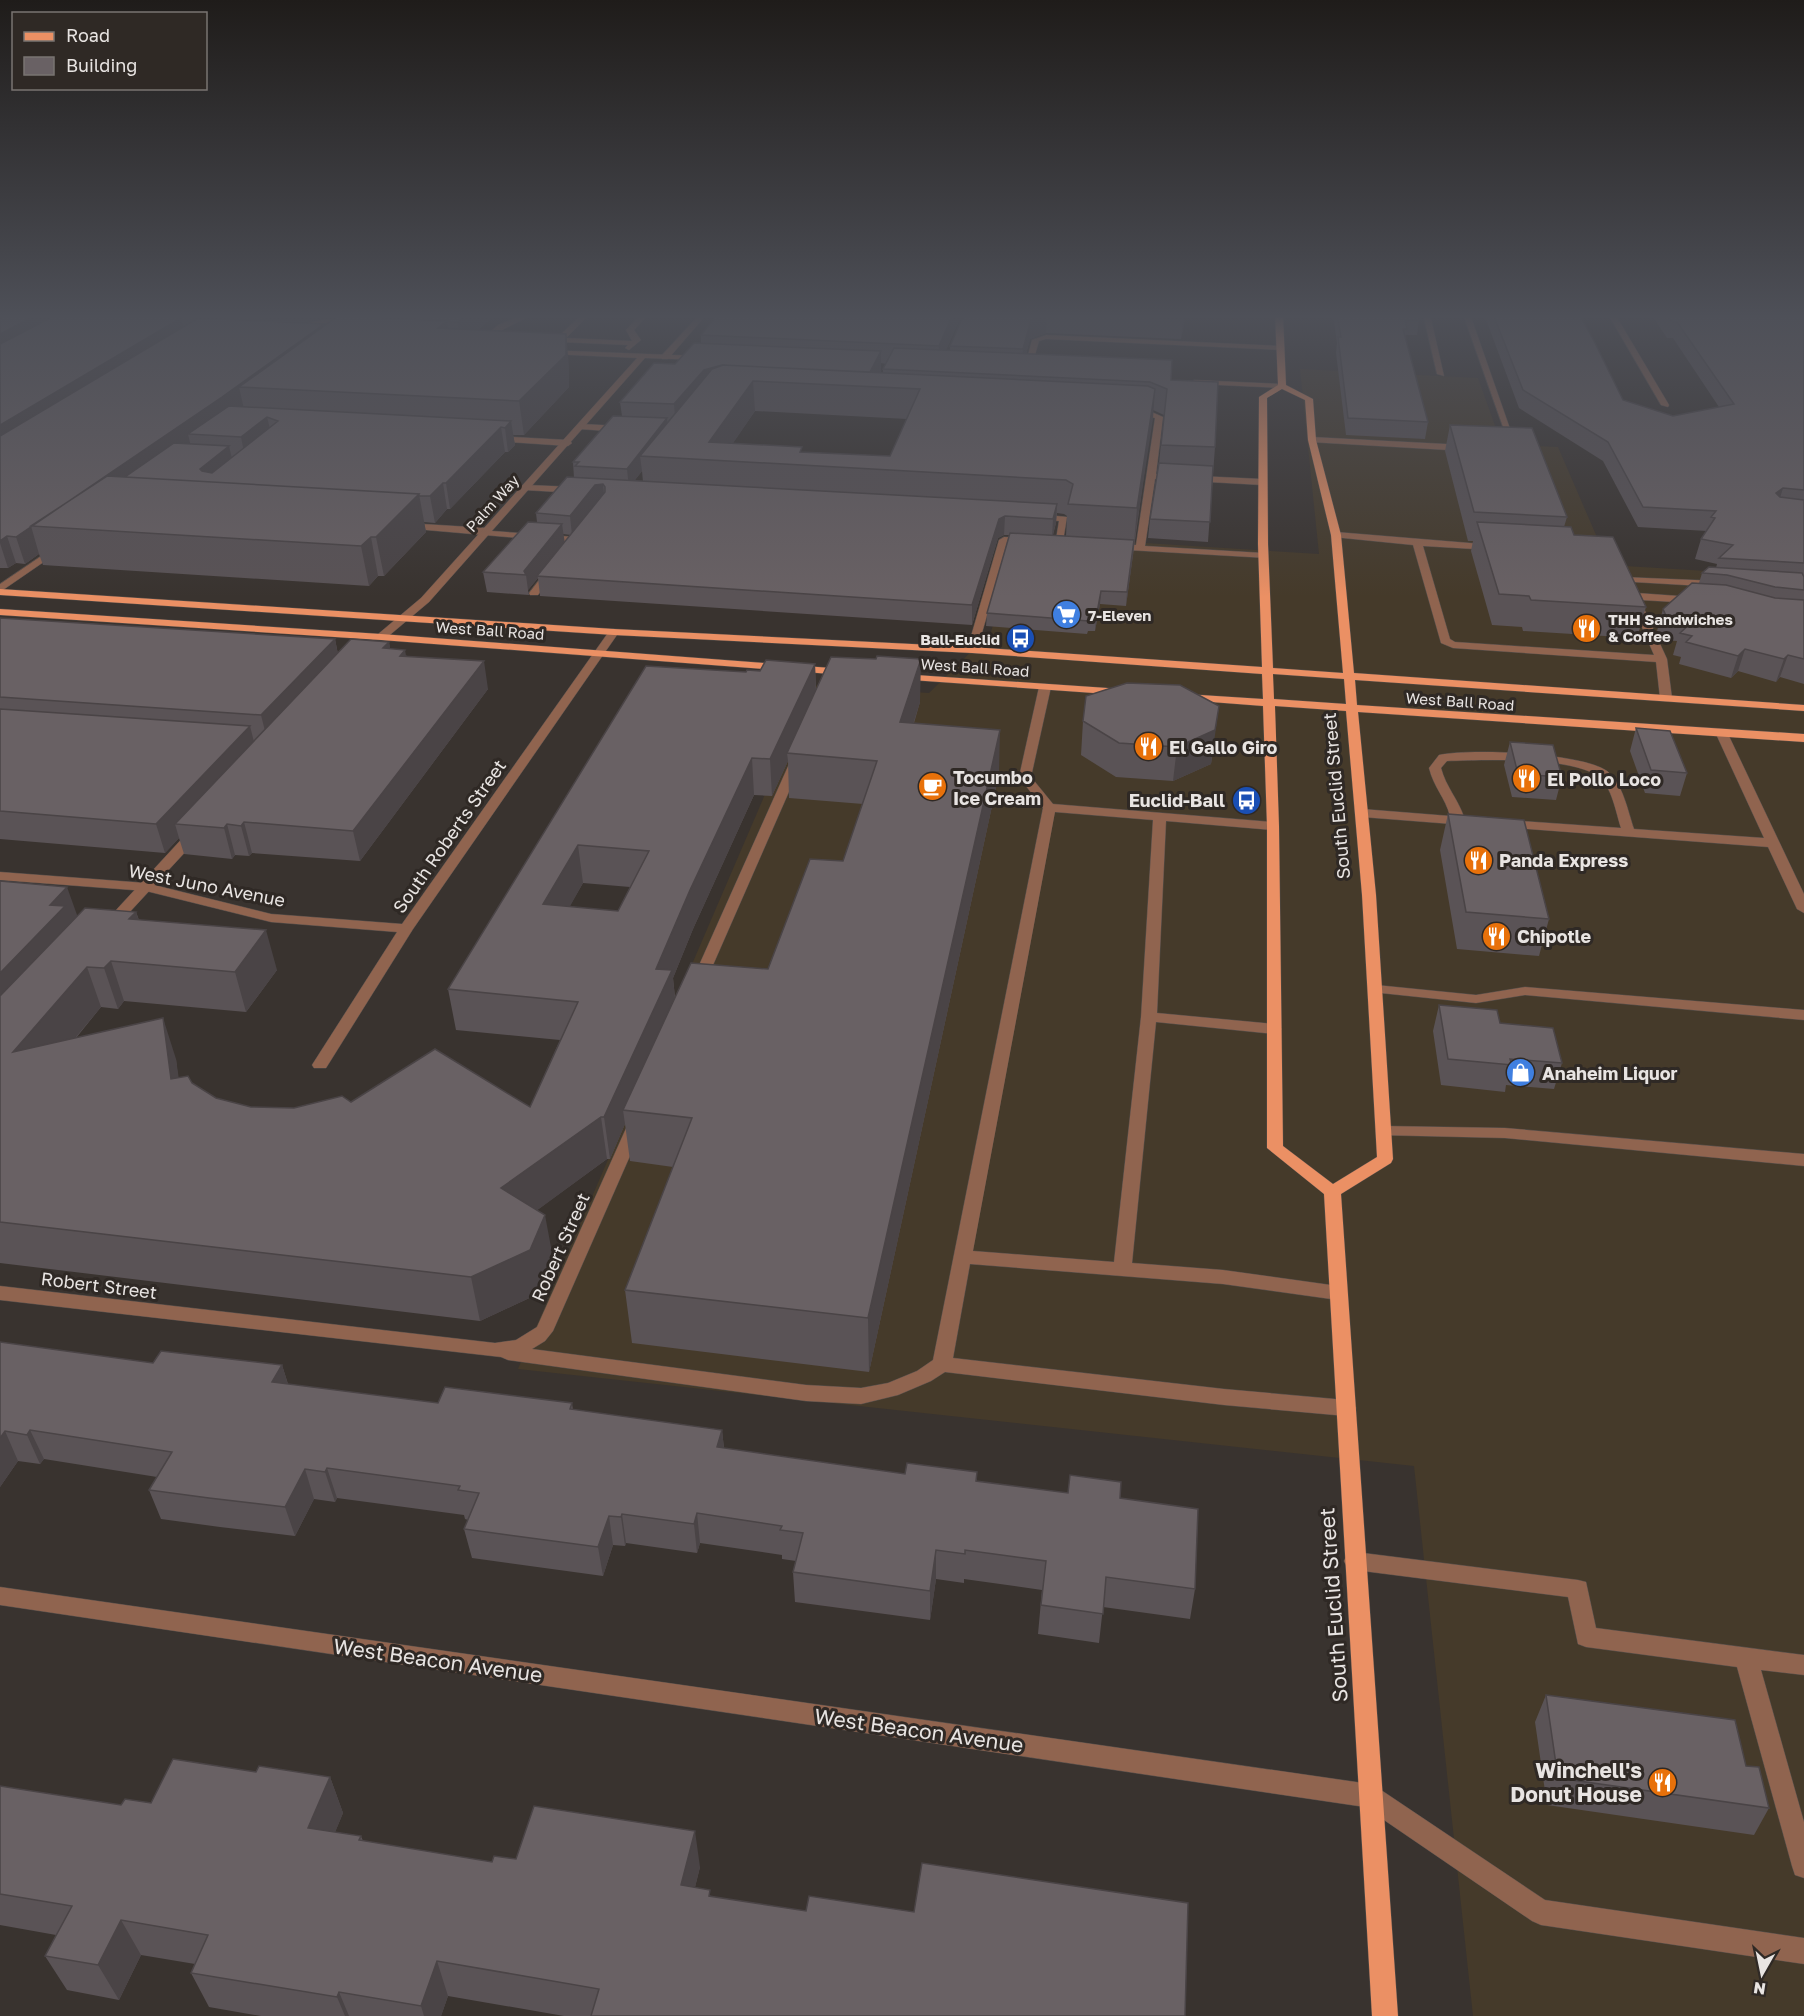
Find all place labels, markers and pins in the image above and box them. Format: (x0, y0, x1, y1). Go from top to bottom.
supermarket icon: 7-Eleven (1051, 599, 1083, 631)
place label: 7-Eleven (1088, 606, 1151, 624)
place label: THH Sandwiches & Coffee (1608, 610, 1733, 645)
restaurant icon: THH Sandwiches & Coffee (1571, 612, 1603, 644)
bus stop icon: Ball-Euclid (1005, 623, 1037, 655)
place label: Ball-Euclid (920, 630, 1000, 648)
restaurant icon: El Gallo Giro (1132, 731, 1164, 763)
place label: El Gallo Giro (1169, 736, 1278, 758)
restaurant icon: El Pollo Loco (1510, 763, 1542, 795)
place label: Tocumbo Ice Cream (953, 766, 1041, 809)
place label: El Pollo Loco (1547, 768, 1661, 790)
cafe icon: Tocumbo Ice Cream (916, 771, 948, 803)
bus stop icon: Euclid-Ball (1230, 784, 1262, 816)
place label: Euclid-Ball (1129, 789, 1225, 811)
restaurant icon: Panda Express (1462, 844, 1494, 876)
place label: Panda Express (1499, 849, 1628, 871)
restaurant icon: Chipotle (1480, 920, 1512, 952)
place label: Chipotle (1517, 925, 1592, 947)
shop icon: Anaheim Liquor (1505, 1057, 1537, 1089)
place label: Anaheim Liquor (1542, 1062, 1678, 1084)
place label: Winchell's Donut House (1510, 1757, 1642, 1807)
restaurant icon: Winchell's Donut House (1647, 1766, 1679, 1798)

